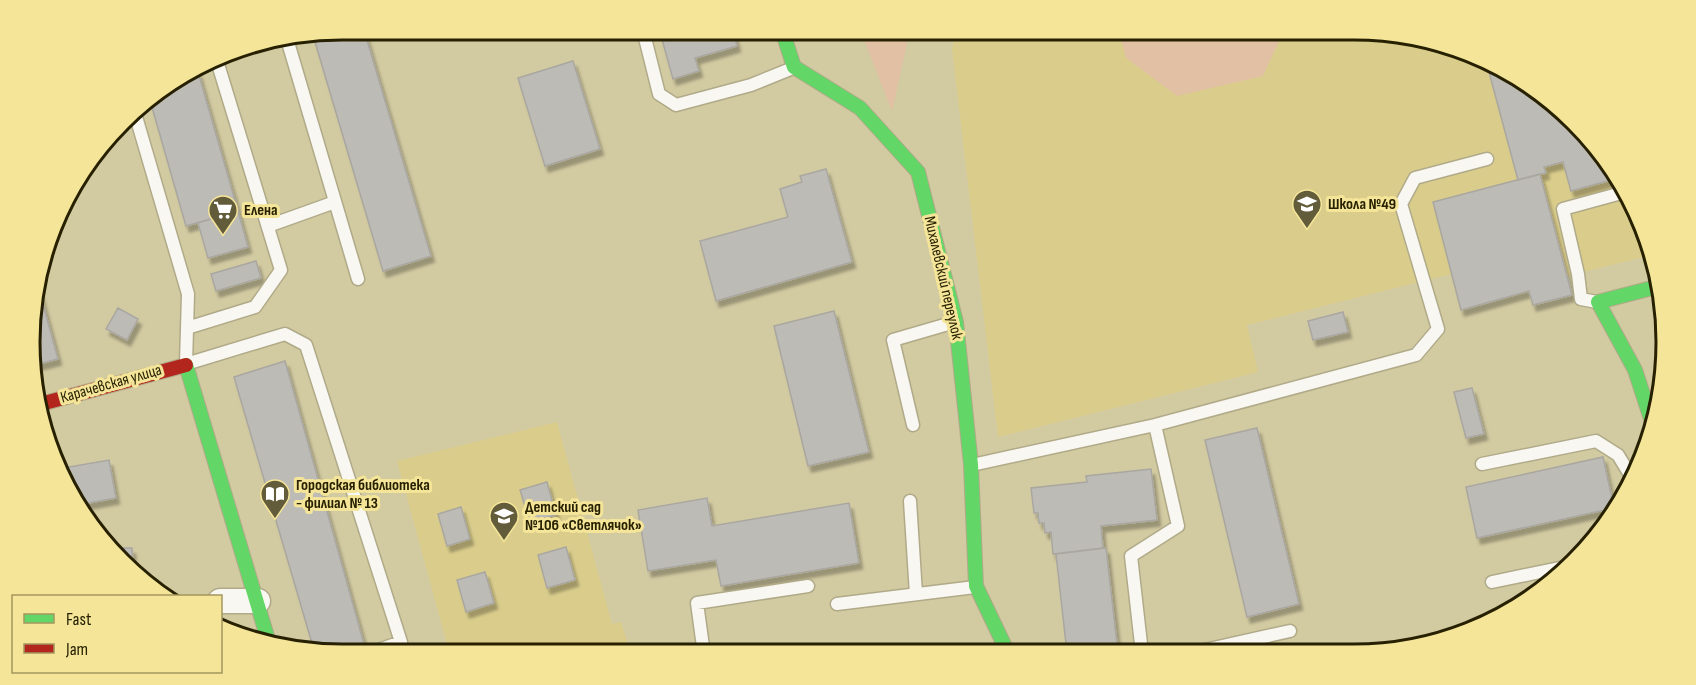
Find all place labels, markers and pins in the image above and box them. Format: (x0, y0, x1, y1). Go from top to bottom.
school or university icon: Школа №49 (1291, 188, 1323, 230)
supermarket icon: Елена (207, 194, 239, 236)
place label: Школа №49 (1328, 195, 1396, 214)
place label: Елена (244, 201, 278, 220)
place label: Городская библиотека - филиал № 13 (296, 476, 430, 513)
library icon: Городская библиотека - филиал № 13 (259, 478, 291, 520)
place label: Детский сад №106 «Светлячок» (525, 498, 642, 535)
school or university icon: Детский сад №106 «Светлячок» (488, 500, 520, 542)

